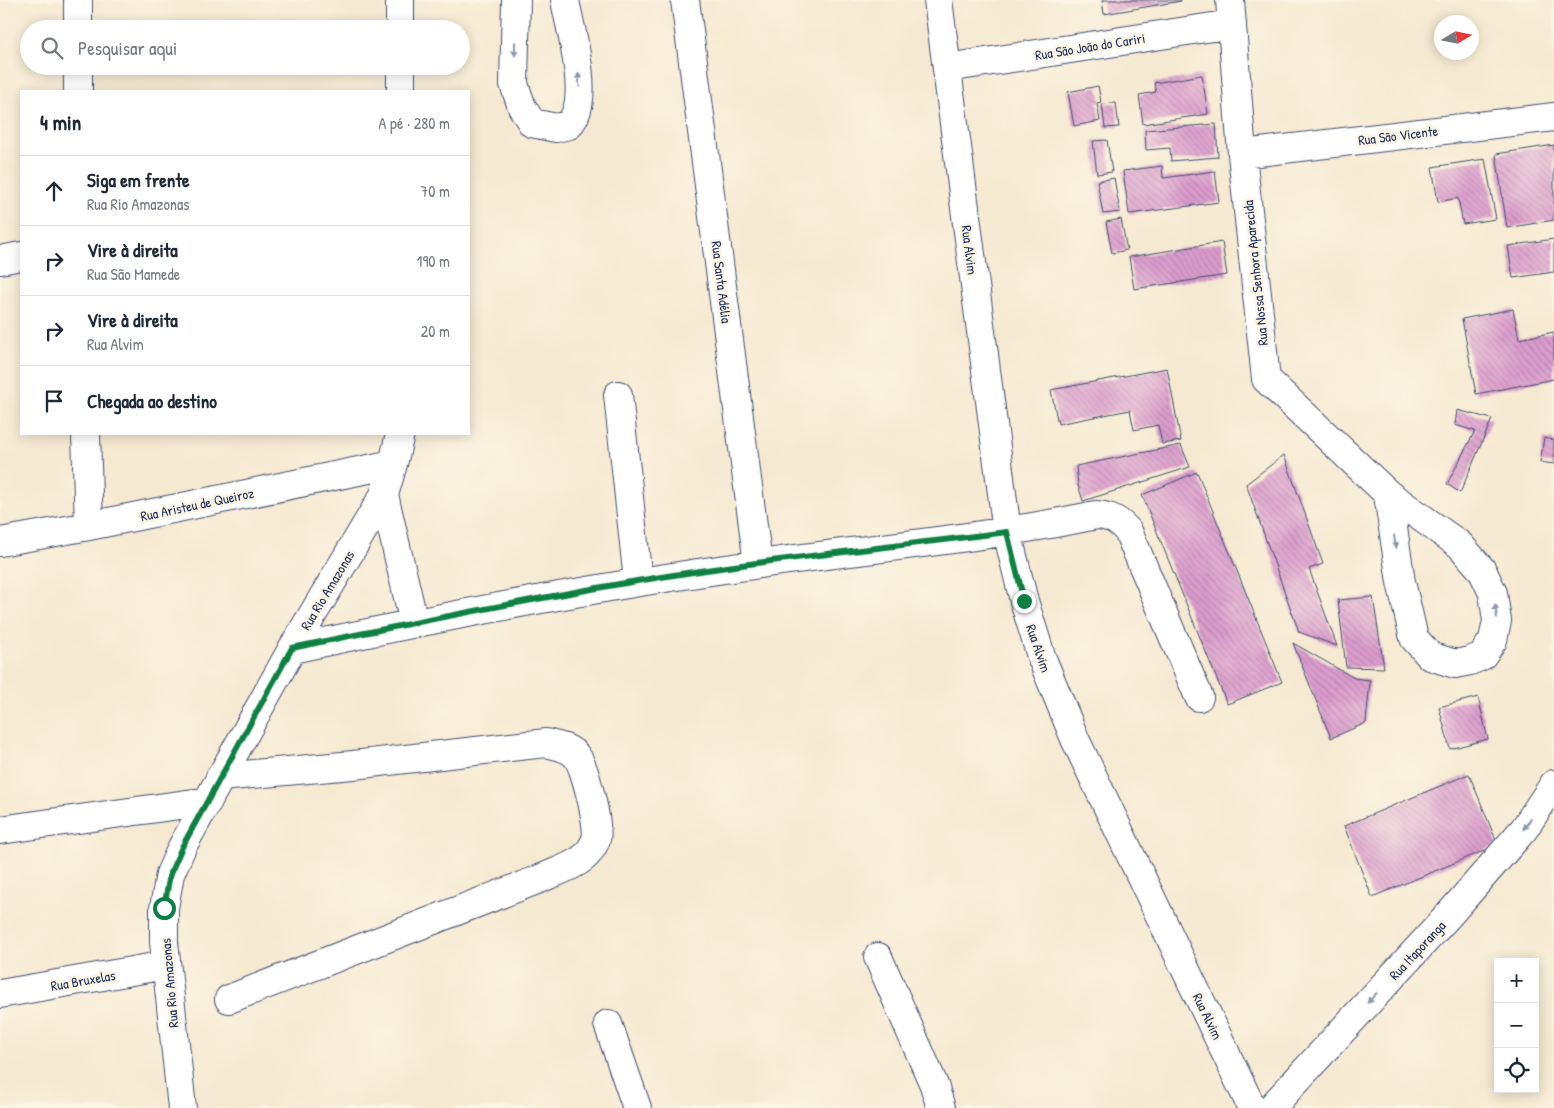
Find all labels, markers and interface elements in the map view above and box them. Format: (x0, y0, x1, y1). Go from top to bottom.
north arrow (1434, 15, 1479, 60)
search box (20, 20, 470, 75)
street label: Rua São João do Cariri (1034, 28, 1146, 64)
icon: search (38, 34, 66, 62)
text: Pesquisar aqui (78, 35, 177, 61)
one-way arrow (510, 41, 518, 57)
one-way arrow (575, 72, 583, 88)
text: 4 min (40, 108, 81, 137)
text: A pé · 280 m (379, 112, 450, 134)
street label: Rua São Vicente (1357, 121, 1439, 149)
text: Siga em frente (87, 167, 190, 193)
icon: ahead (40, 177, 68, 205)
text: 70 m (420, 180, 450, 202)
text: Rua Rio Amazonas (87, 193, 190, 215)
street label: Rua Nossa Senhora Aparecida (1238, 199, 1273, 347)
street label: Rua Alvim (958, 224, 982, 276)
text: Vire à direita (87, 237, 178, 263)
street label: Rua Santa Adélia (708, 240, 737, 325)
icon: right (40, 247, 68, 275)
text: 190 m (417, 250, 450, 272)
text: Rua São Mamede (87, 263, 180, 285)
text: Vire à direita (87, 307, 178, 333)
icon: right (40, 317, 68, 345)
text: 20 m (421, 320, 450, 342)
text: Rua Alvim (87, 333, 144, 355)
icon: arrive (40, 387, 68, 415)
text: Chegada ao destino (87, 388, 217, 414)
street label: Rua Aristeu de Queiroz (139, 483, 255, 525)
one-way arrow (1391, 534, 1399, 550)
street label: Rua Rio Amazonas (296, 547, 358, 633)
route end (1013, 590, 1036, 613)
one-way arrow (1491, 603, 1499, 619)
street label: Rua Alvim (1022, 622, 1056, 674)
one-way arrow (1522, 818, 1532, 831)
route start (153, 897, 176, 920)
street label: Rua Itaporanga (1385, 916, 1451, 985)
street label: Rua Rio Amazonas (156, 937, 182, 1029)
map controls (1494, 958, 1539, 1093)
button: + (1494, 958, 1539, 1003)
street label: Rua Bruxelas (49, 965, 117, 995)
street label: Rua Alvim (1189, 990, 1227, 1042)
one-way arrow (1366, 992, 1378, 1004)
button: − (1494, 1003, 1539, 1048)
button: locate (1494, 1048, 1539, 1093)

